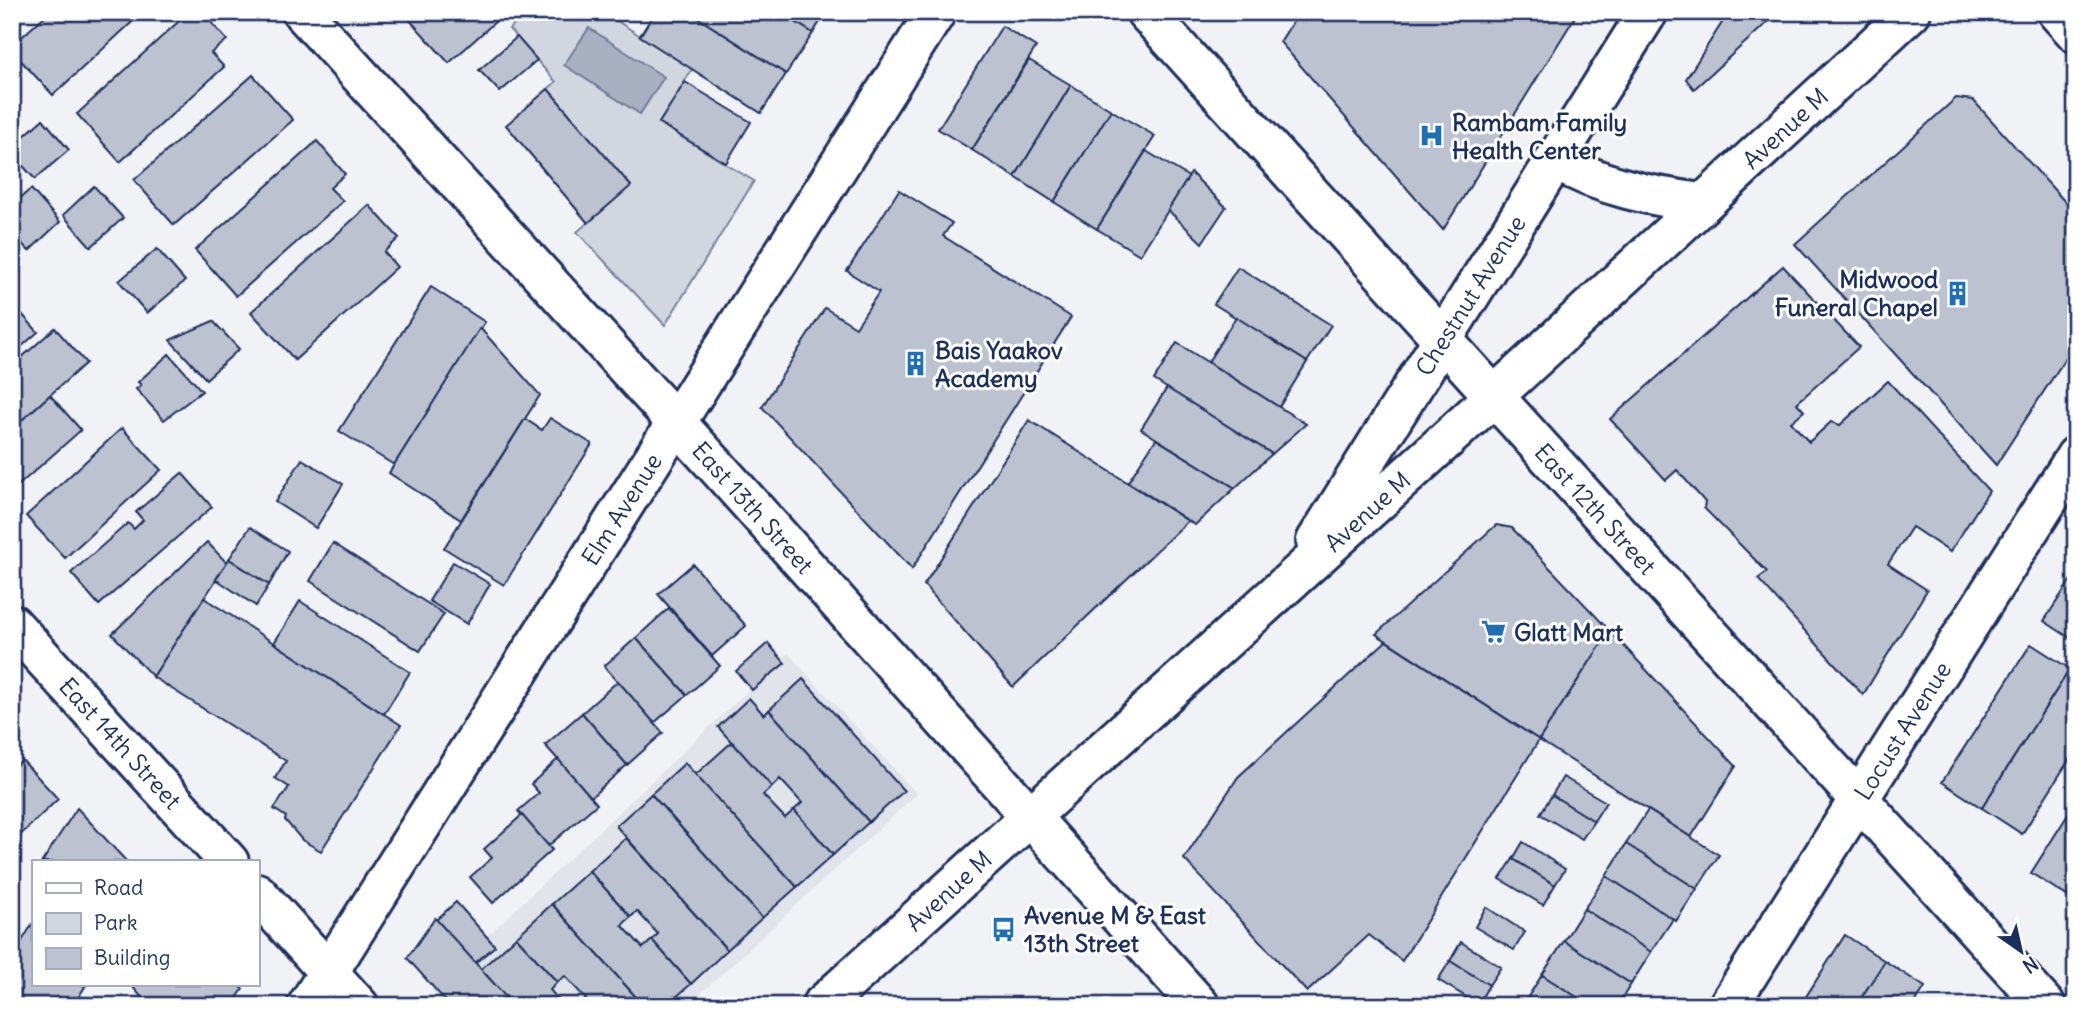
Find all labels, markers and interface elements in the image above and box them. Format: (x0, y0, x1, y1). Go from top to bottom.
street label: Avenue M (1736, 81, 1834, 175)
place label: Rambam Family Health Center (1452, 107, 1627, 165)
hospital icon: Rambam Family Health Center (1418, 122, 1446, 150)
street label: Chestnut Avenue (1409, 210, 1532, 381)
place label: Midwood Funeral Chapel (1775, 264, 1938, 322)
building icon: Midwood Funeral Chapel (1944, 279, 1972, 307)
place label: Bais Yaakov Academy (935, 335, 1063, 393)
building icon: Bais Yaakov Academy (901, 350, 929, 378)
street label: East 13th Street (686, 435, 820, 580)
street label: East 12th Street (1529, 437, 1663, 581)
street label: Elm Avenue (575, 448, 668, 571)
street label: Avenue M (1318, 465, 1417, 558)
place label: Glatt Mart (1514, 617, 1624, 647)
supermarket icon: Glatt Mart (1480, 618, 1508, 646)
street label: Locust Avenue (1847, 656, 1957, 805)
street label: East 14th Street (53, 671, 188, 815)
street label: Avenue M (899, 844, 998, 937)
legend (32, 860, 259, 986)
text: Road (94, 874, 143, 901)
place label: Avenue M & East 13th Street (1024, 900, 1207, 958)
text: Park (94, 909, 137, 936)
bus stop icon: Avenue M & East 13th Street (990, 915, 1018, 943)
north arrow (1986, 916, 2056, 986)
text: Building (94, 944, 170, 971)
text: N (2018, 951, 2043, 979)

